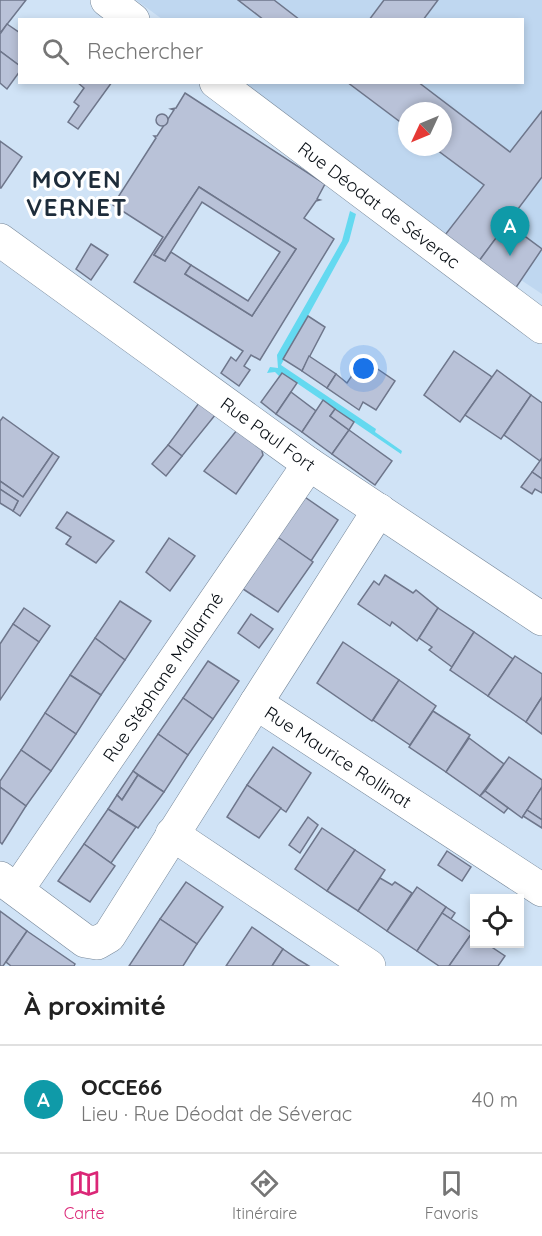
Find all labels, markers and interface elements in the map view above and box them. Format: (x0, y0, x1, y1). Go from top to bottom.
search box (18, 18, 524, 84)
icon: search (39, 35, 72, 68)
text: Rechercher (87, 37, 203, 65)
north arrow (398, 102, 452, 156)
street label: Rue Déodat de Séverac (293, 137, 465, 273)
district label: MOYEN VERNET (26, 164, 128, 222)
pin: A (490, 206, 530, 256)
your location (349, 354, 378, 383)
street label: Rue Paul Fort (216, 392, 320, 476)
street label: Rue Stéphane Mallarmé (98, 588, 228, 766)
street label: Rue Maurice Rollinat (260, 701, 416, 813)
map controls (470, 894, 524, 948)
button: locate (470, 894, 524, 948)
text: À proximité (24, 989, 166, 1022)
text: OCCE66 (81, 1073, 162, 1101)
text: A (37, 1087, 50, 1112)
text: 40 m (472, 1087, 518, 1112)
text: Lieu · Rue Déodat de Séverac (81, 1101, 352, 1126)
tab: Carte (64, 1167, 105, 1223)
tab: Itinéraire (232, 1167, 297, 1223)
tab: Favoris (425, 1167, 478, 1223)

